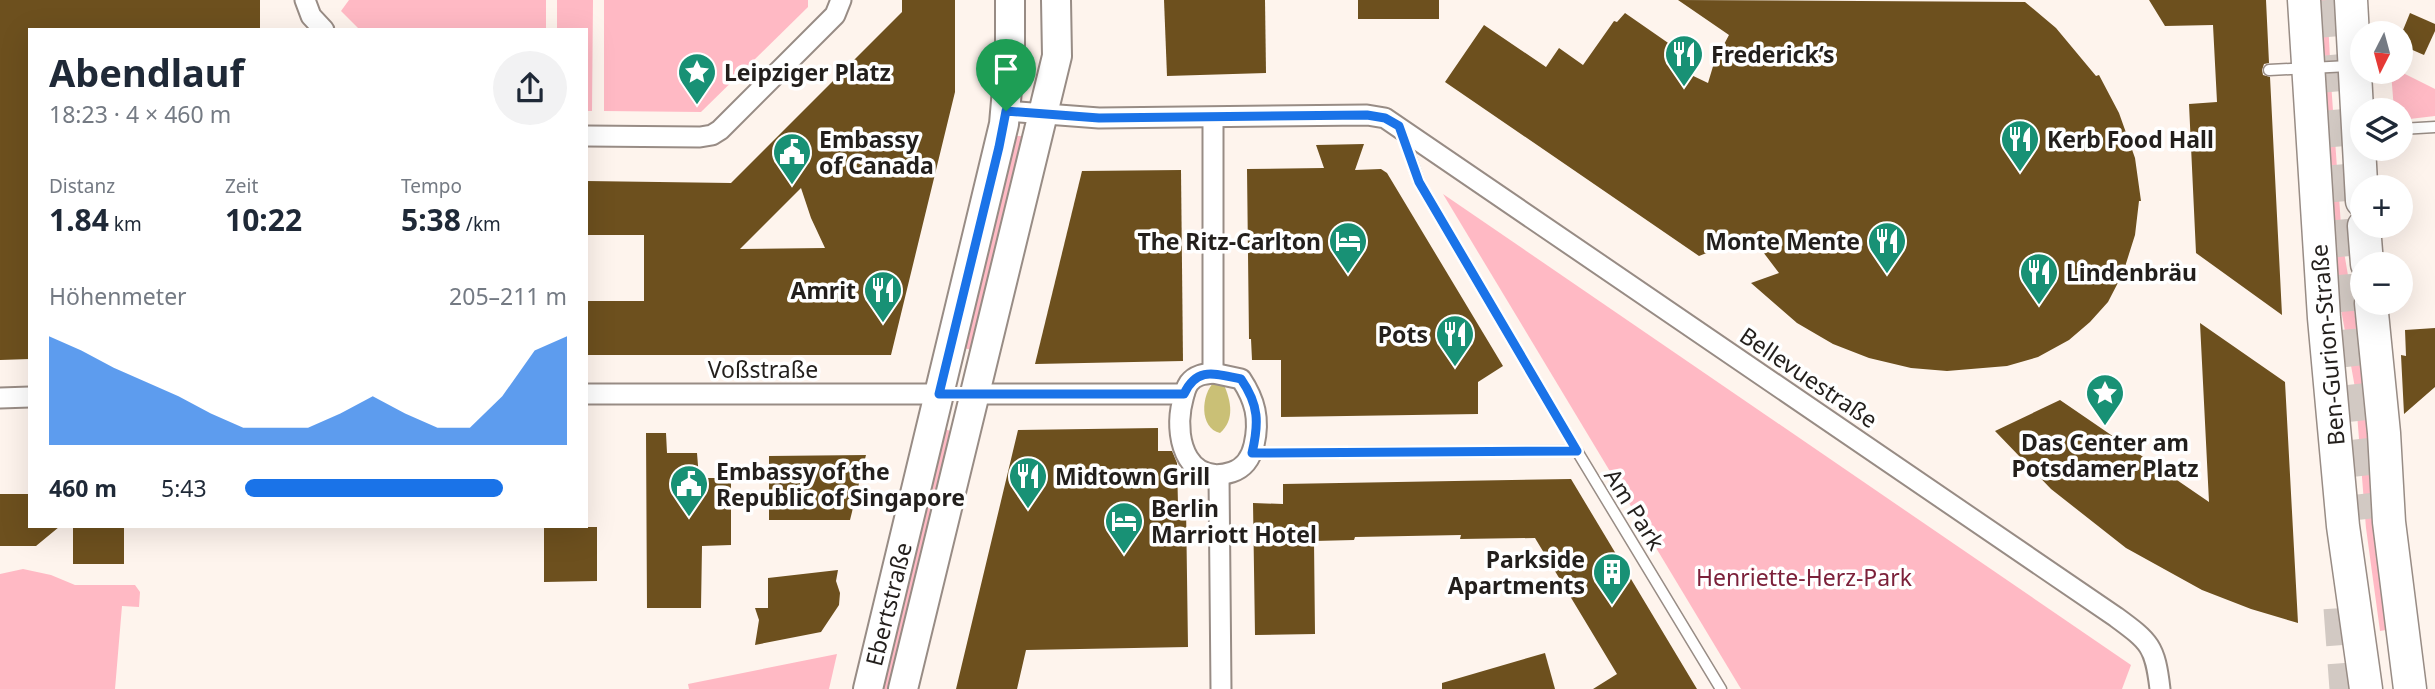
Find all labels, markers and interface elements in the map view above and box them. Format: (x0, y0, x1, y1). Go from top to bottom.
north arrow (2350, 21, 2413, 84)
map controls (2350, 21, 2413, 315)
restaurant icon: Frederick‘s (1663, 33, 1705, 88)
place label: Frederick‘s (1711, 38, 1835, 70)
pin (976, 39, 1036, 111)
text: Abendlauf (49, 46, 244, 98)
icon: arrive (987, 50, 1025, 88)
button: share (493, 51, 567, 125)
place icon: Leipziger Platz (676, 51, 718, 106)
place label: Leipziger Platz (724, 56, 891, 88)
text: 18:23 · 4 × 460 m (49, 98, 231, 130)
button: layers (2350, 98, 2413, 161)
restaurant icon: Kerb Food Hall (1999, 118, 2041, 173)
place label: Embassy of Canada (819, 123, 934, 181)
place label: Kerb Food Hall (2047, 123, 2214, 155)
public building icon: Embassy of Canada (771, 131, 813, 186)
text: Distanz (49, 173, 115, 199)
text: Zeit (225, 173, 258, 199)
text: Tempo (401, 173, 462, 199)
button: + (2350, 175, 2413, 238)
text: 1.84 (49, 199, 109, 240)
text: 10:22 (225, 199, 302, 240)
text: 5:38 (401, 199, 461, 240)
text: km (109, 211, 142, 237)
text: /km (461, 211, 501, 237)
hotel icon: The Ritz-Carlton (1327, 220, 1369, 275)
restaurant icon: Monte Mente (1866, 220, 1908, 275)
place label: The Ritz-Carlton (1137, 225, 1321, 257)
place label: Monte Mente (1705, 225, 1860, 257)
street label: Ben-Gurion-Straße (2302, 243, 2352, 447)
restaurant icon: Lindenbräu (2018, 251, 2060, 306)
button: − (2350, 252, 2413, 315)
place label: Lindenbräu (2066, 256, 2197, 288)
restaurant icon: Amrit (862, 269, 904, 324)
place label: Amrit (791, 274, 856, 306)
text: Höhenmeter (49, 280, 187, 312)
text: 205–211 m (449, 280, 567, 312)
restaurant icon: Pots (1434, 313, 1476, 368)
place label: Pots (1378, 318, 1428, 350)
street label: Bellevuestraße (1734, 319, 1884, 435)
street label: Voßstraße (708, 353, 818, 385)
place icon: Das Center am Potsdamer Platz (2084, 372, 2126, 427)
place label: Das Center am Potsdamer Platz (2011, 426, 2199, 484)
place label: Embassy of the Republic of Singapore (716, 455, 965, 513)
restaurant icon: Midtown Grill (1007, 455, 1049, 510)
place label: Midtown Grill (1055, 460, 1210, 492)
street label: Am Park (1597, 462, 1673, 557)
public building icon: Embassy of the Republic of Singapore (668, 463, 710, 518)
text: 460 m (49, 472, 117, 504)
text: 5:43 (161, 472, 207, 504)
place label: Berlin Marriott Hotel (1151, 492, 1317, 550)
hotel icon: Berlin Marriott Hotel (1103, 500, 1145, 555)
street label: Ebertstraße (857, 539, 919, 669)
place label: Parkside Apartments (1448, 543, 1585, 601)
building icon: Parkside Apartments (1591, 551, 1633, 606)
park label: Henriette-Herz-Park (1696, 561, 1913, 593)

